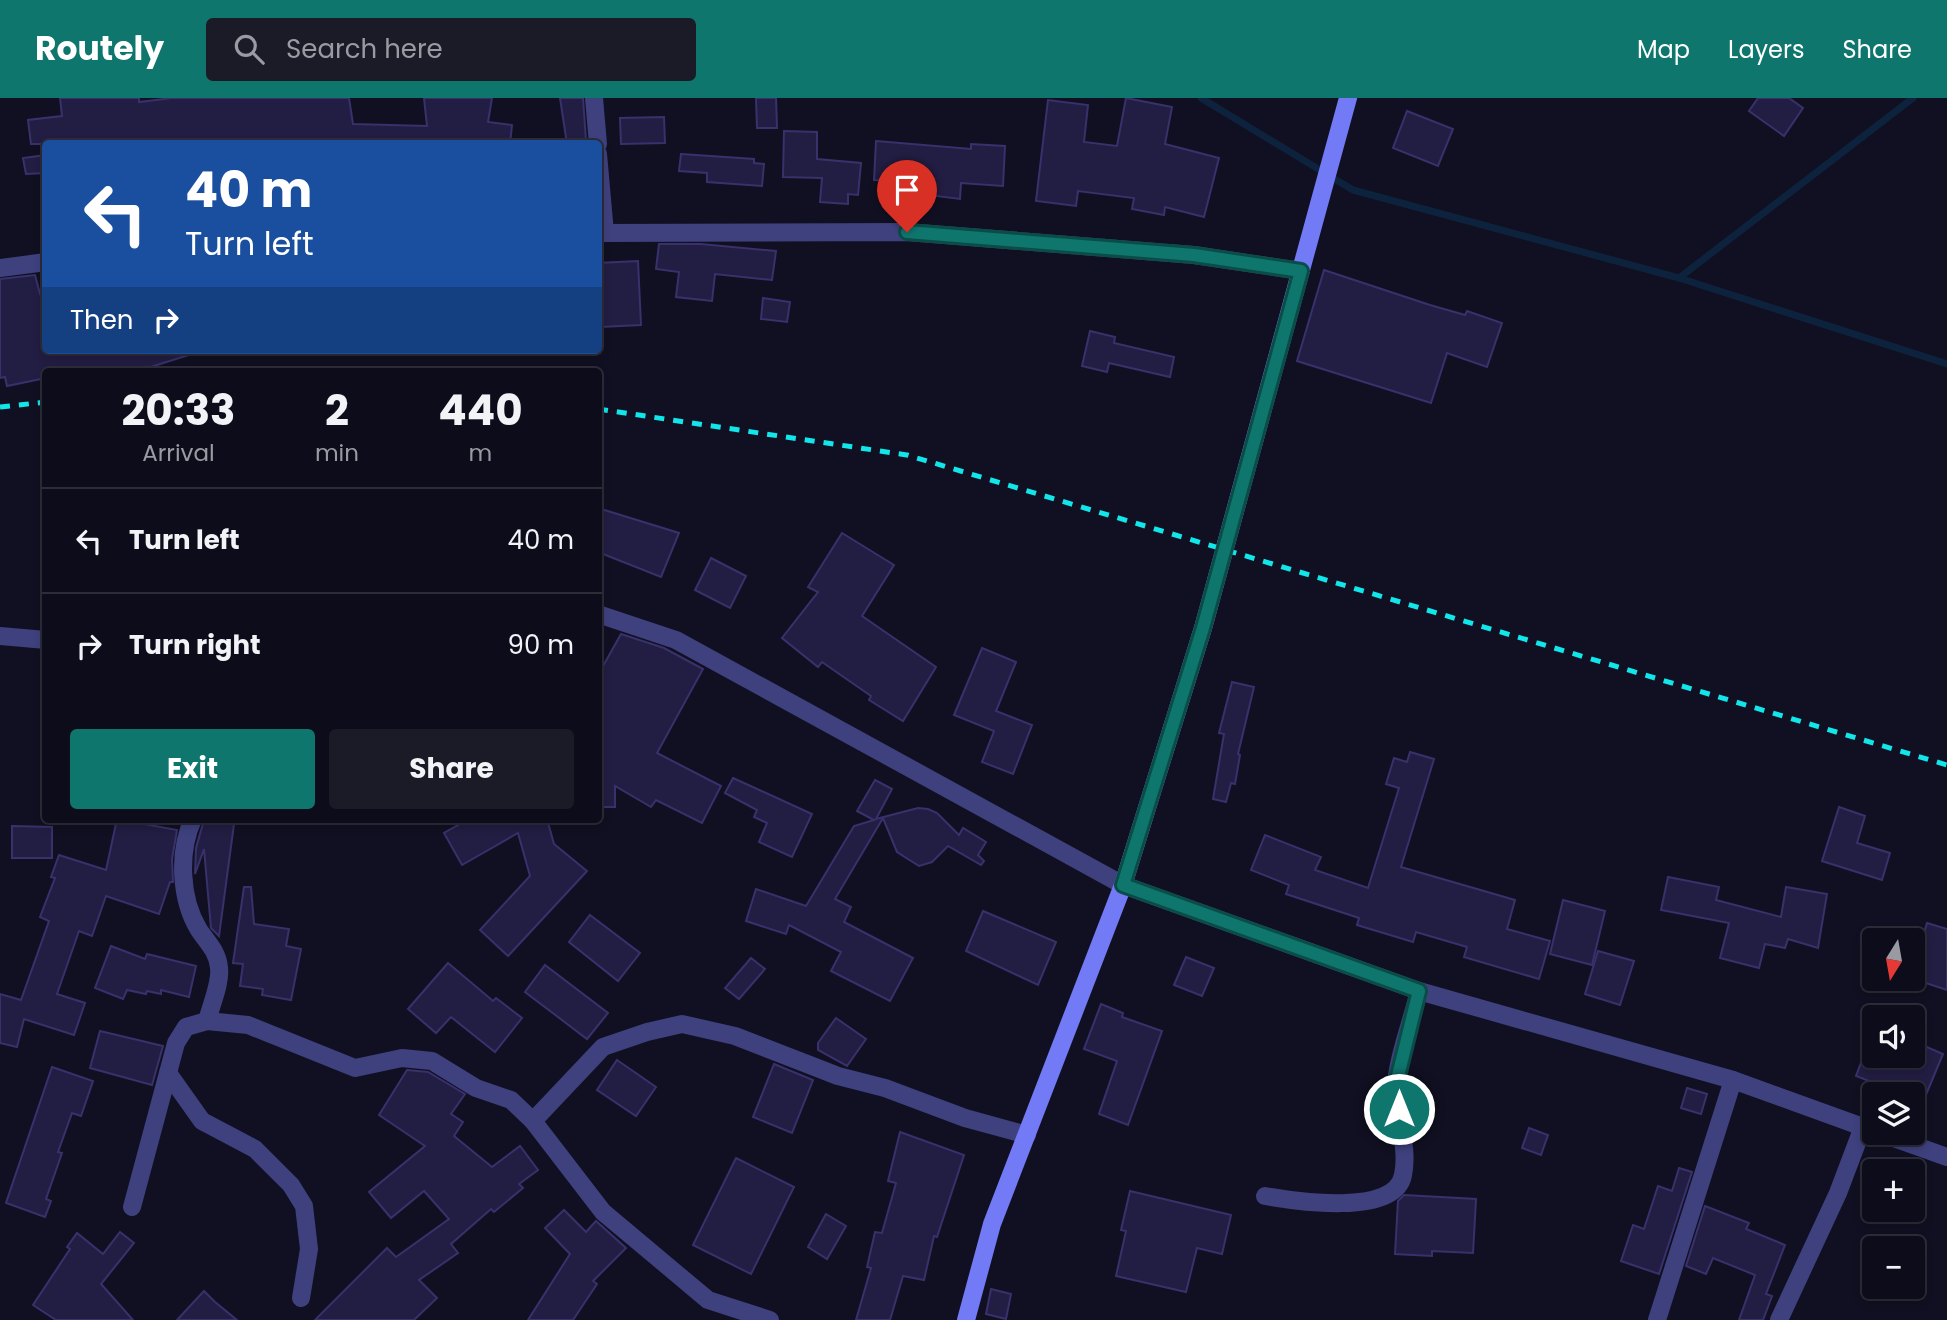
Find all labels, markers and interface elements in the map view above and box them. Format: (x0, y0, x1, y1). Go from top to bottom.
search box (206, 18, 696, 81)
text: Routely (35, 25, 164, 72)
icon: search (230, 30, 268, 68)
text: Search here (286, 31, 443, 67)
text: Map (1637, 33, 1690, 66)
text: Layers (1728, 33, 1804, 66)
text: Share (1842, 33, 1912, 66)
text: 40 m (185, 156, 312, 224)
pin (877, 160, 937, 232)
icon: left (70, 168, 161, 259)
icon: arrive (888, 171, 926, 209)
text: Turn left (185, 221, 314, 266)
icon: right (147, 301, 185, 339)
text: Then (70, 302, 133, 338)
text: 20:33 (121, 381, 236, 440)
text: 2 (325, 381, 349, 440)
text: 440 (438, 381, 523, 440)
text: Arrival (142, 437, 215, 469)
text: min (315, 437, 359, 469)
text: m (469, 437, 492, 469)
icon: left (70, 522, 108, 560)
text: Turn left (129, 522, 240, 558)
text: 40 m (508, 522, 574, 558)
icon: right (70, 627, 108, 665)
text: Turn right (129, 627, 261, 663)
text: 90 m (508, 627, 574, 663)
button: Exit (70, 729, 315, 809)
button: Share (329, 729, 574, 809)
north arrow (1862, 928, 1925, 990)
map controls (1862, 928, 1925, 1299)
button: sound (1862, 1005, 1925, 1068)
position arrow (1362, 1072, 1436, 1146)
button: layers (1862, 1082, 1925, 1145)
button: + (1862, 1159, 1925, 1222)
button: − (1862, 1236, 1925, 1299)

